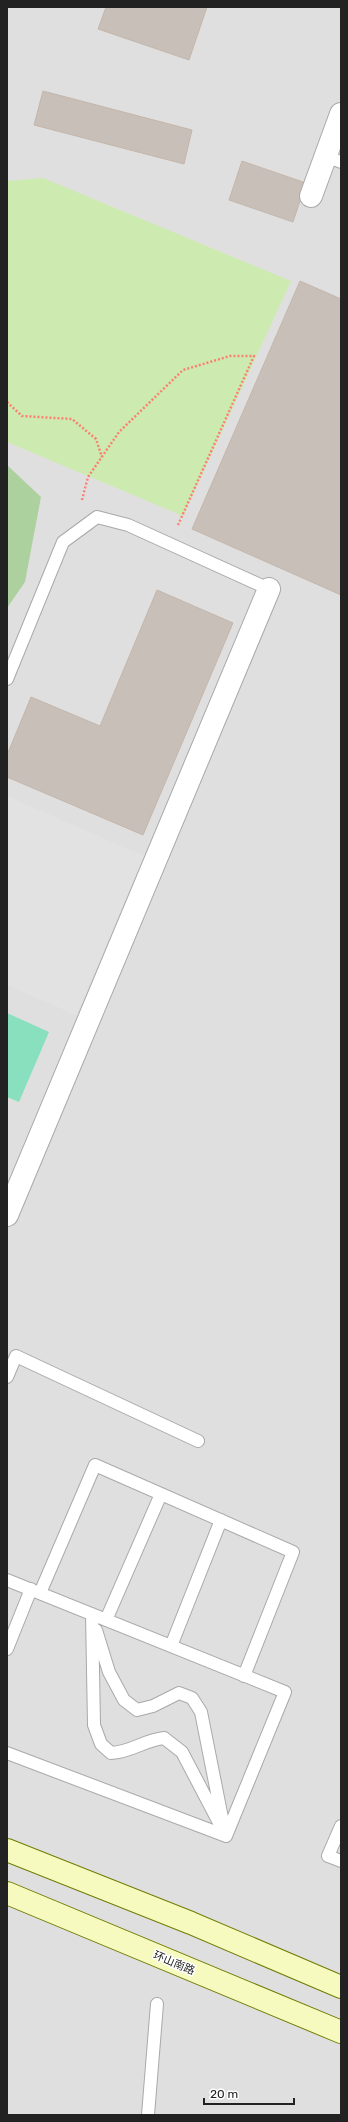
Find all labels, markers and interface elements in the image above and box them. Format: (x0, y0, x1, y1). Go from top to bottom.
street label: 环山南路 (151, 1948, 197, 1978)
scale bar (204, 2080, 294, 2106)
text: 20 m (210, 2087, 238, 2101)

